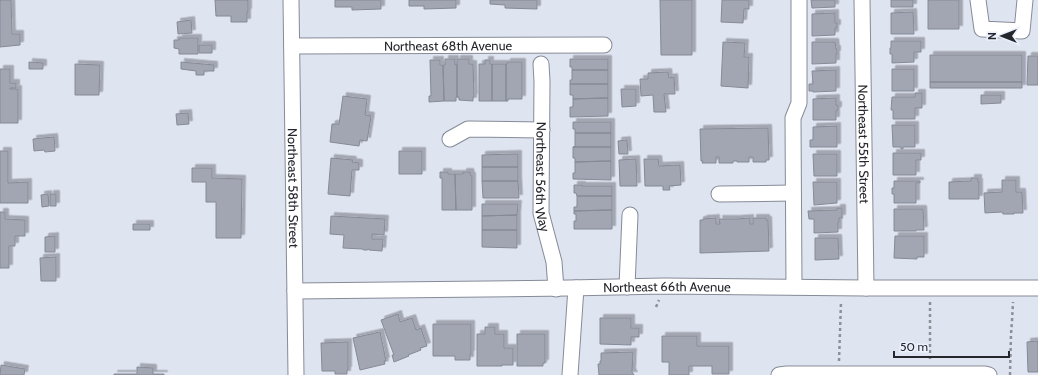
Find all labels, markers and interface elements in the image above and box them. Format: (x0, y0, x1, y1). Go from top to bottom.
north arrow (982, 16, 1022, 56)
text: N (985, 32, 999, 40)
street label: Northeast 68th Avenue (384, 37, 512, 54)
street label: Northeast 55th Street (855, 84, 873, 204)
street label: Northeast 56th Way (532, 122, 554, 234)
street label: Northeast 58th Street (285, 128, 302, 249)
street label: Northeast 66th Avenue (603, 278, 731, 295)
scale bar (894, 333, 1009, 359)
text: 50 m (900, 339, 928, 354)

